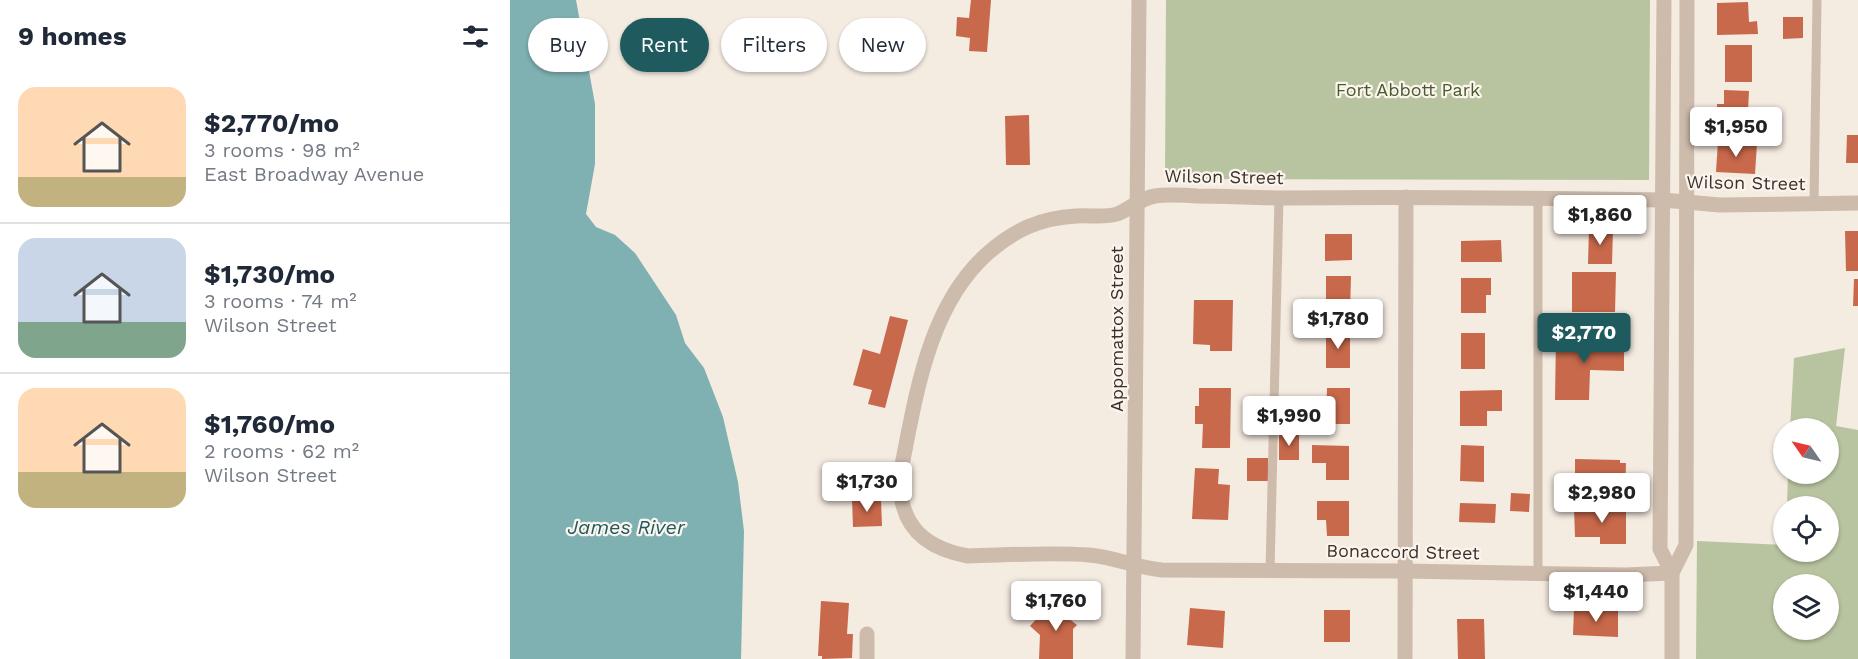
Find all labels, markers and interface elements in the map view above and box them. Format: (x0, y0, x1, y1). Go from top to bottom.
chip: Buy (528, 18, 608, 72)
chip: Rent (620, 18, 709, 72)
chip: Filters (721, 18, 827, 72)
chip: New (839, 18, 926, 72)
icon: filters (459, 20, 492, 53)
text: 9 homes (18, 21, 127, 51)
park label: Fort Abbott Park (1336, 79, 1480, 100)
pin: $1,950 (1687, 107, 1785, 158)
text: $2,770/mo (204, 108, 339, 138)
icon: home (66, 111, 138, 183)
text: $1,950 (1704, 114, 1768, 138)
text: 3 rooms · 98 m² (204, 138, 360, 162)
text: East Broadway Avenue (204, 162, 424, 186)
street label: Wilson Street (1164, 165, 1284, 188)
street label: Wilson Street (1686, 171, 1806, 194)
pin: $1,860 (1551, 195, 1649, 246)
text: $1,860 (1568, 202, 1632, 226)
street label: Appomattox Street (1106, 245, 1127, 412)
text: $1,730/mo (204, 259, 335, 289)
icon: home (66, 262, 138, 334)
text: 3 rooms · 74 m² (204, 289, 357, 313)
pin: $1,780 (1289, 299, 1387, 350)
text: $1,780 (1307, 306, 1369, 330)
text: Wilson Street (204, 313, 337, 337)
pin: $2,770 (1535, 313, 1633, 364)
text: $2,770 (1552, 320, 1616, 344)
pin: $1,990 (1240, 396, 1338, 447)
text: $1,990 (1257, 403, 1321, 427)
text: $1,760/mo (204, 409, 335, 439)
icon: home (66, 412, 138, 484)
north arrow (1773, 418, 1839, 484)
map controls (1773, 418, 1839, 640)
text: 2 rooms · 62 m² (204, 439, 359, 463)
pin: $1,730 (818, 462, 916, 513)
text: Wilson Street (204, 463, 337, 487)
text: $1,730 (836, 469, 898, 493)
pin: $2,980 (1553, 473, 1651, 524)
text: $2,980 (1568, 480, 1636, 504)
button: locate (1773, 496, 1839, 562)
water label: James River (567, 515, 686, 539)
street label: Bonaccord Street (1326, 540, 1480, 563)
pin: $1,440 (1547, 572, 1645, 623)
button: layers (1773, 574, 1839, 640)
text: $1,440 (1563, 579, 1629, 603)
pin: $1,760 (1007, 581, 1105, 632)
text: $1,760 (1025, 588, 1087, 612)

